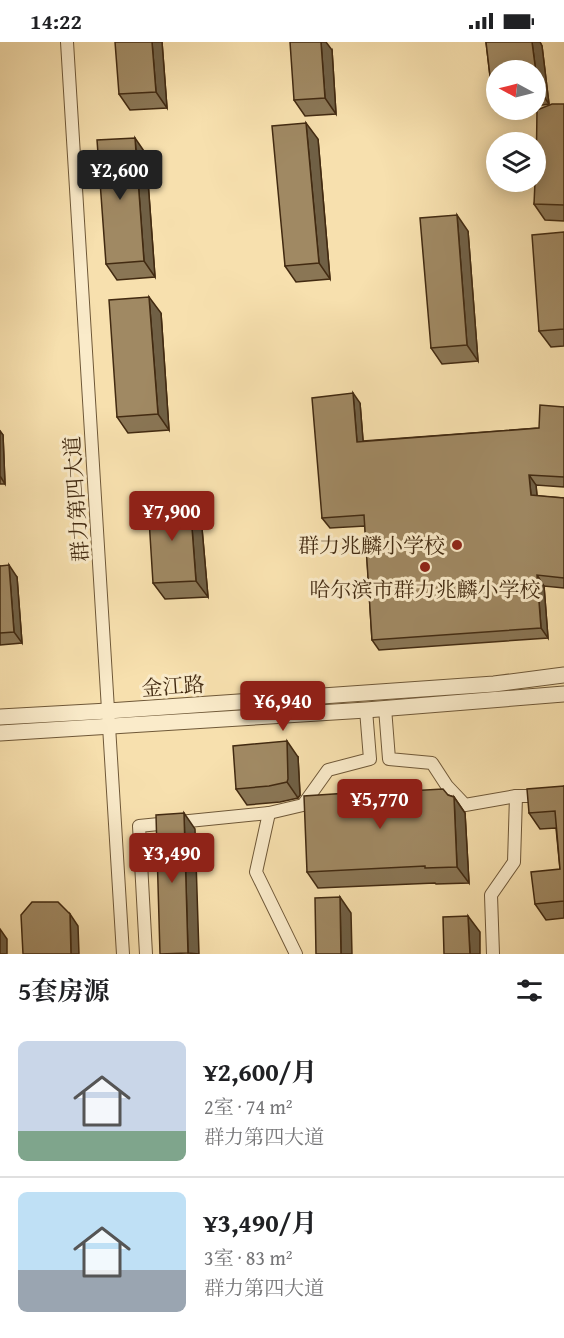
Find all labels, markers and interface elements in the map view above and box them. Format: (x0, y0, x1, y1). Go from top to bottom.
text: 14:22 (30, 5, 82, 37)
north arrow (486, 60, 546, 120)
map controls (486, 60, 546, 192)
button: layers (486, 132, 546, 192)
pin: ¥2,600 (71, 150, 169, 201)
text: ¥2,600 (91, 155, 149, 184)
street label: 群力第四大道 (56, 435, 96, 563)
pin: ¥7,900 (123, 491, 221, 542)
text: ¥7,900 (143, 496, 201, 525)
place label: 群力兆麟小学校 (298, 530, 445, 561)
marker: 群力兆麟小学校 (450, 538, 464, 552)
marker: 哈尔滨市群力兆麟小学校 (418, 560, 432, 574)
place label: 哈尔滨市群力兆麟小学校 (310, 574, 541, 605)
street label: 金江路 (140, 668, 206, 704)
pin: ¥6,940 (234, 681, 332, 732)
text: ¥6,940 (254, 686, 312, 715)
pin: ¥5,770 (331, 779, 429, 830)
text: ¥5,770 (351, 784, 409, 813)
pin: ¥3,490 (123, 833, 221, 884)
text: ¥3,490 (143, 838, 201, 867)
text: 5套房源 (18, 971, 109, 1010)
icon: filters (513, 974, 546, 1007)
text: ¥2,600/月 (204, 1052, 317, 1091)
icon: home (66, 1065, 138, 1137)
text: 2室 · 74 m² (204, 1092, 293, 1121)
text: 群力第四大道 (204, 1122, 324, 1151)
text: ¥3,490/月 (204, 1203, 317, 1242)
icon: home (66, 1216, 138, 1288)
text: 3室 · 83 m² (204, 1243, 293, 1272)
text: 群力第四大道 (204, 1273, 324, 1302)

